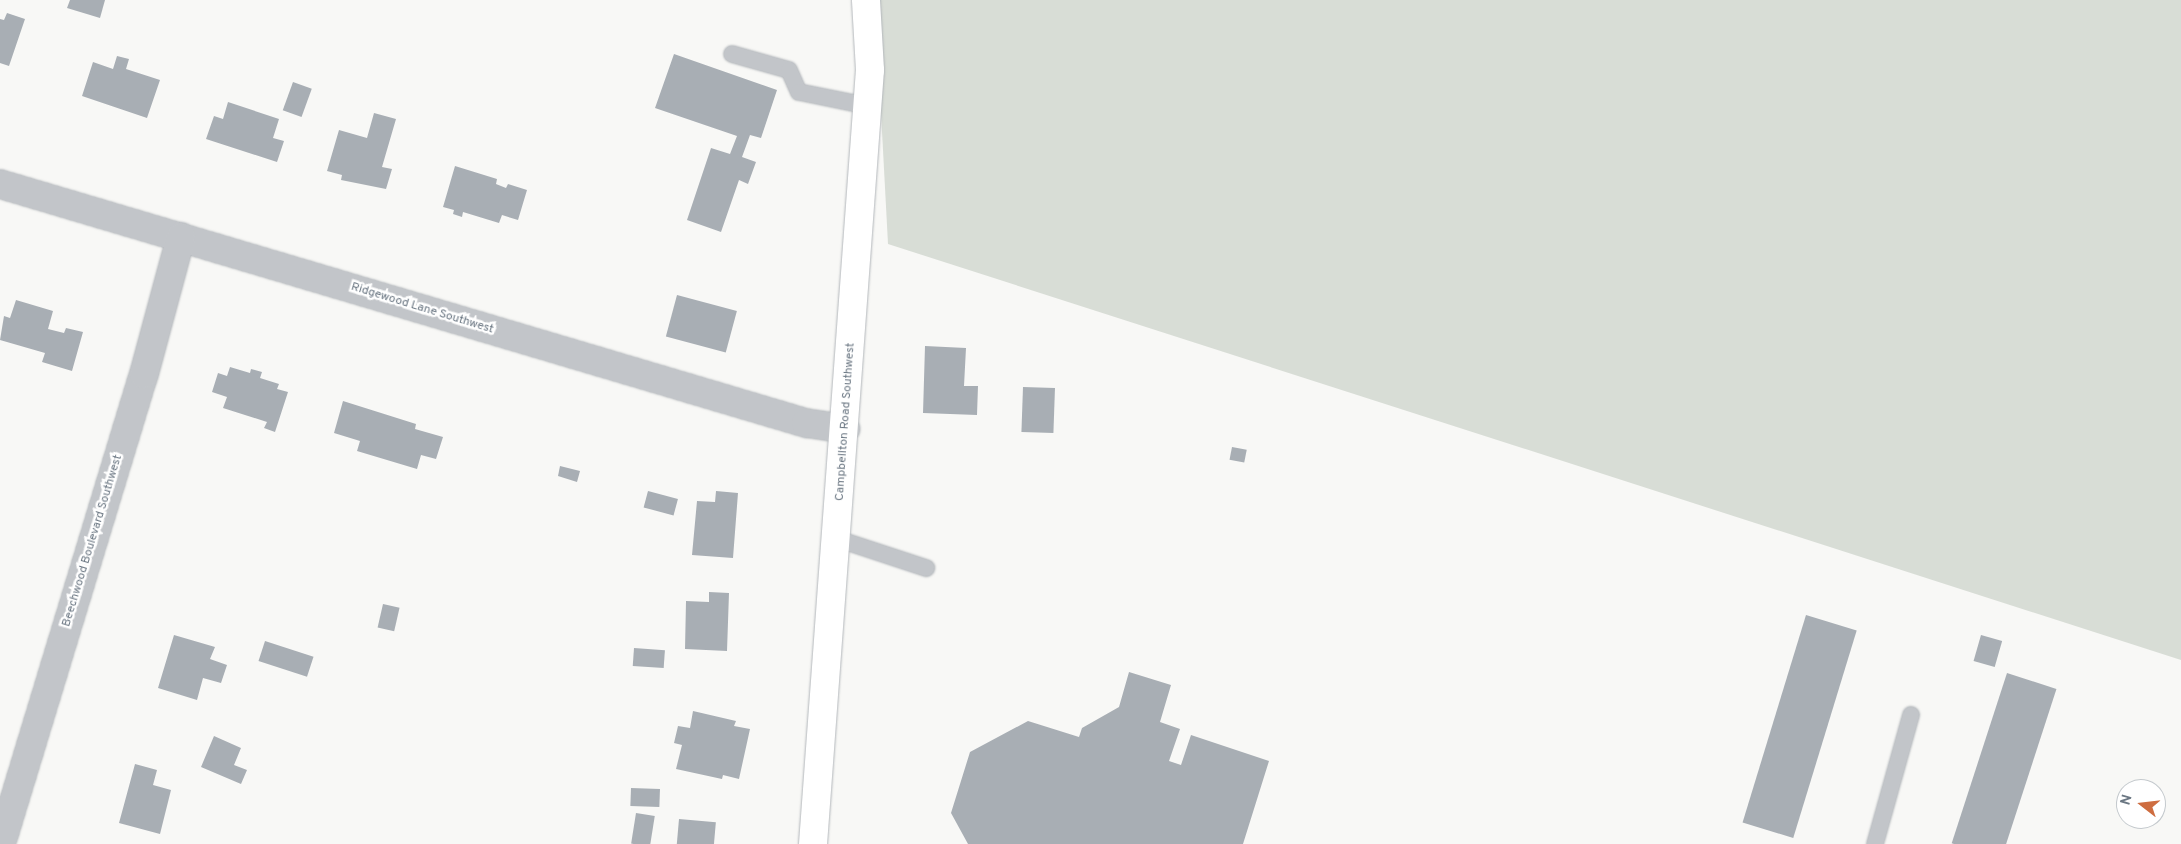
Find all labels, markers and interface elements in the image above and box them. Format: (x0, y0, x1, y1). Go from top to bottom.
street label: Ridgewood Lane Southwest (349, 280, 495, 338)
street label: Campbellton Road Southwest (833, 342, 859, 502)
street label: Beechwood Boulevard Southwest (60, 453, 126, 629)
north arrow (2116, 779, 2166, 829)
text: N (2118, 793, 2137, 807)

